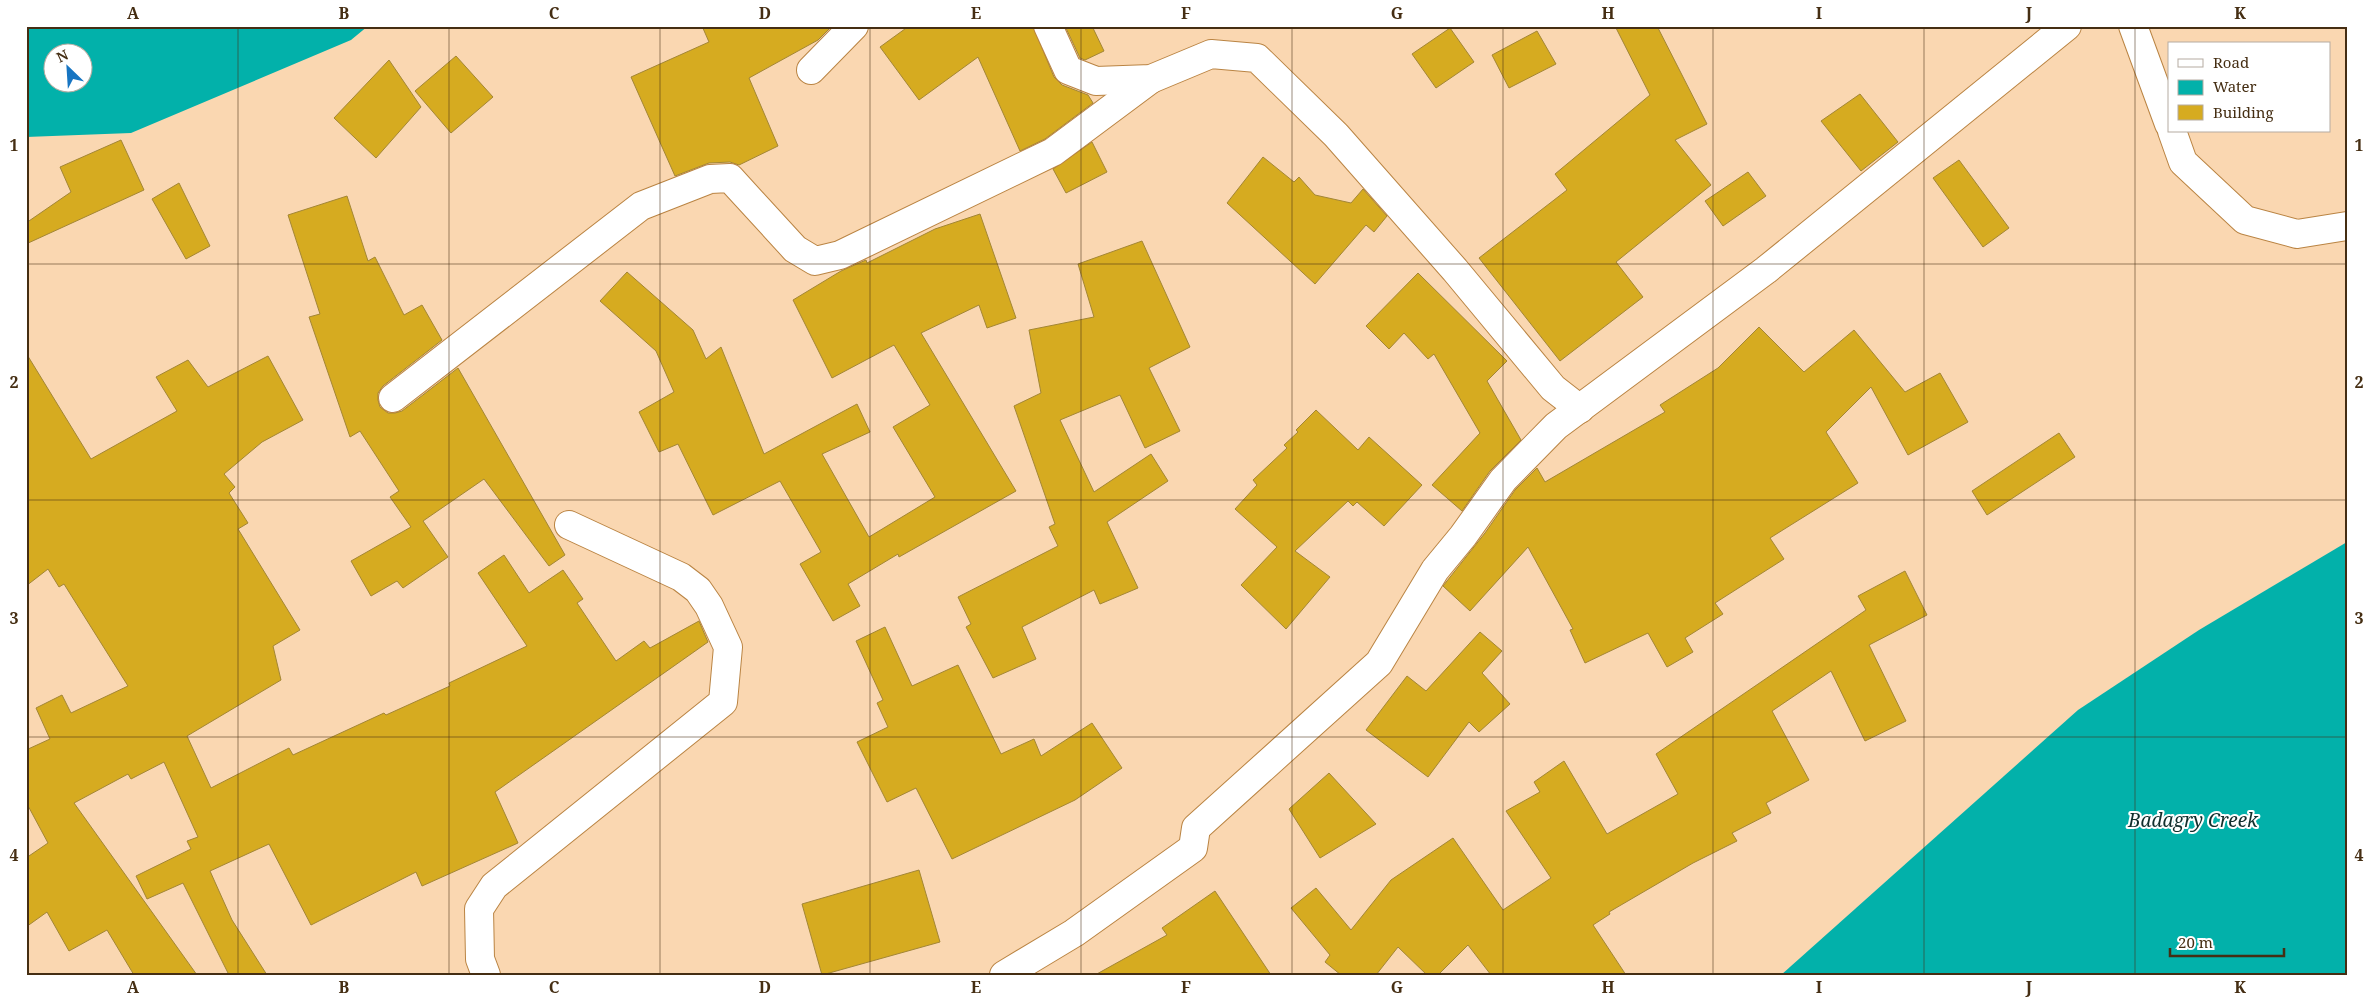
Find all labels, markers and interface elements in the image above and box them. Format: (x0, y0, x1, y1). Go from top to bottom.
text: A (127, 2, 140, 24)
text: B (339, 2, 350, 24)
text: C (549, 2, 560, 24)
text: D (759, 2, 771, 24)
text: E (971, 2, 981, 24)
text: F (1181, 2, 1191, 24)
text: G (1391, 2, 1403, 24)
text: H (1601, 2, 1615, 24)
text: I (1816, 2, 1822, 24)
text: J (2025, 2, 2033, 24)
text: K (2234, 2, 2246, 24)
north arrow (42, 42, 92, 92)
legend (2168, 42, 2330, 132)
text: N (53, 45, 71, 67)
text: Road (2213, 52, 2249, 72)
text: Water (2213, 76, 2256, 96)
text: Building (2213, 102, 2274, 122)
text: 1 (9, 134, 19, 156)
text: 1 (2354, 134, 2364, 156)
text: 2 (9, 371, 19, 393)
text: 2 (2354, 371, 2364, 393)
text: 3 (9, 607, 19, 629)
text: 3 (2354, 607, 2364, 629)
water label: Badagry Creek (2127, 807, 2259, 833)
text: 4 (9, 844, 19, 866)
text: 4 (2354, 844, 2364, 866)
scale bar (2170, 926, 2284, 958)
text: 20 m (2178, 932, 2213, 952)
text: A (127, 976, 140, 998)
text: B (339, 976, 350, 998)
text: C (549, 976, 560, 998)
text: D (759, 976, 771, 998)
text: E (971, 976, 981, 998)
text: F (1181, 976, 1191, 998)
text: G (1391, 976, 1403, 998)
text: H (1601, 976, 1615, 998)
text: I (1816, 976, 1822, 998)
text: J (2025, 976, 2033, 998)
text: K (2234, 976, 2246, 998)

